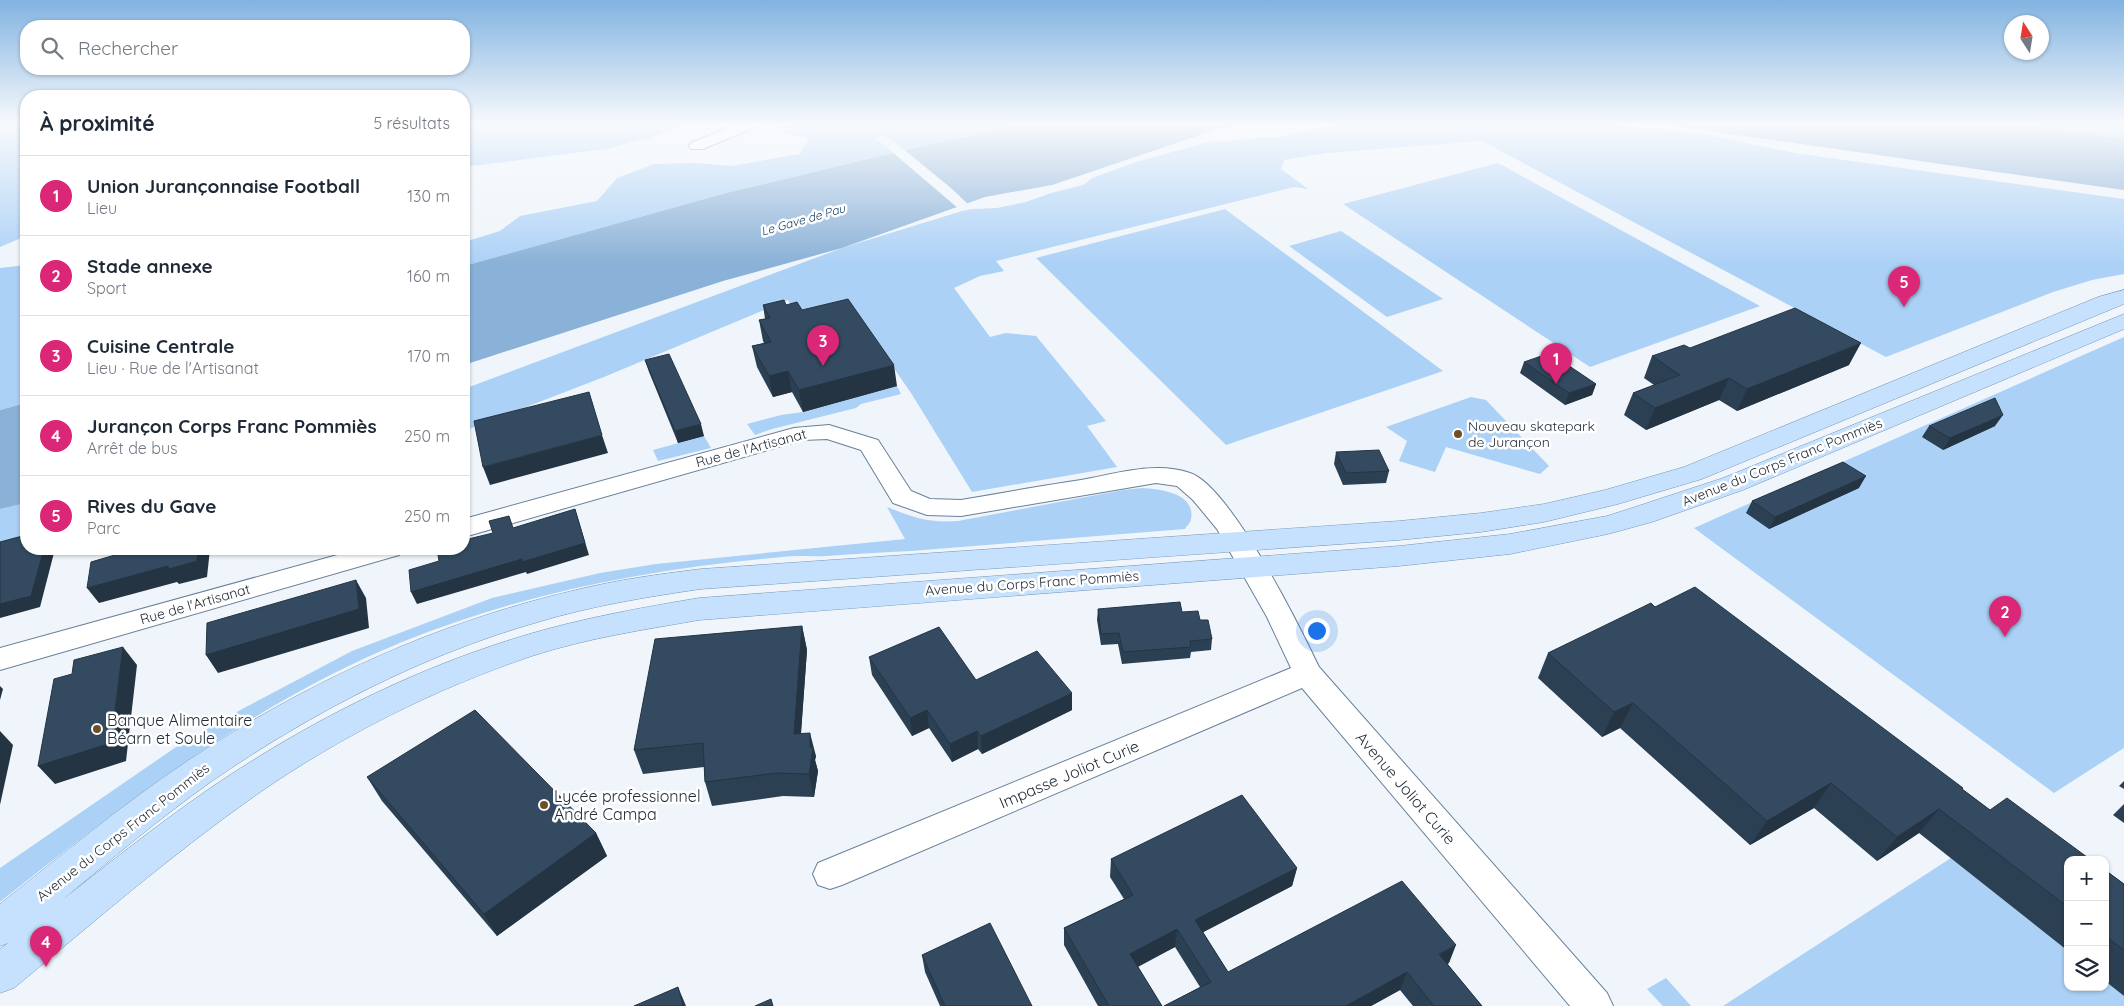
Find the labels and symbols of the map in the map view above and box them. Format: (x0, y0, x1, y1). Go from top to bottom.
north arrow (2004, 15, 2049, 60)
water label: Le Gave de Pau (759, 200, 848, 239)
pin: 5 (1888, 266, 1920, 307)
pin: 3 (807, 325, 839, 366)
pin: 1 (1540, 343, 1572, 384)
street label: Avenue du Corps Franc Pommiès (1679, 413, 1885, 511)
place label: Nouveau skatepark de Jurançon (1468, 417, 1595, 451)
street label: Rue de l'Artisanat (694, 425, 809, 471)
marker: Nouveau skatepark de Jurançon (1452, 428, 1464, 440)
street label: Avenue du Corps Franc Pommiès (924, 567, 1140, 599)
street label: Rue de l'Artisanat (138, 580, 252, 628)
pin: 2 (1989, 596, 2021, 637)
your location (1304, 618, 1330, 644)
place label: Banque Alimentaire Béarn et Soule (107, 710, 252, 748)
marker: Banque Alimentaire Béarn et Soule (91, 723, 103, 735)
street label: Avenue Joliot Curie (1352, 728, 1460, 848)
street label: Impasse Joliot Curie (996, 735, 1142, 813)
street label: Avenue du Corps Franc Pommiès (33, 759, 213, 905)
place label: Lycée professionnel André Campa (554, 786, 701, 824)
marker: Lycée professionnel André Campa (538, 799, 550, 811)
pin: 4 (30, 926, 62, 967)

